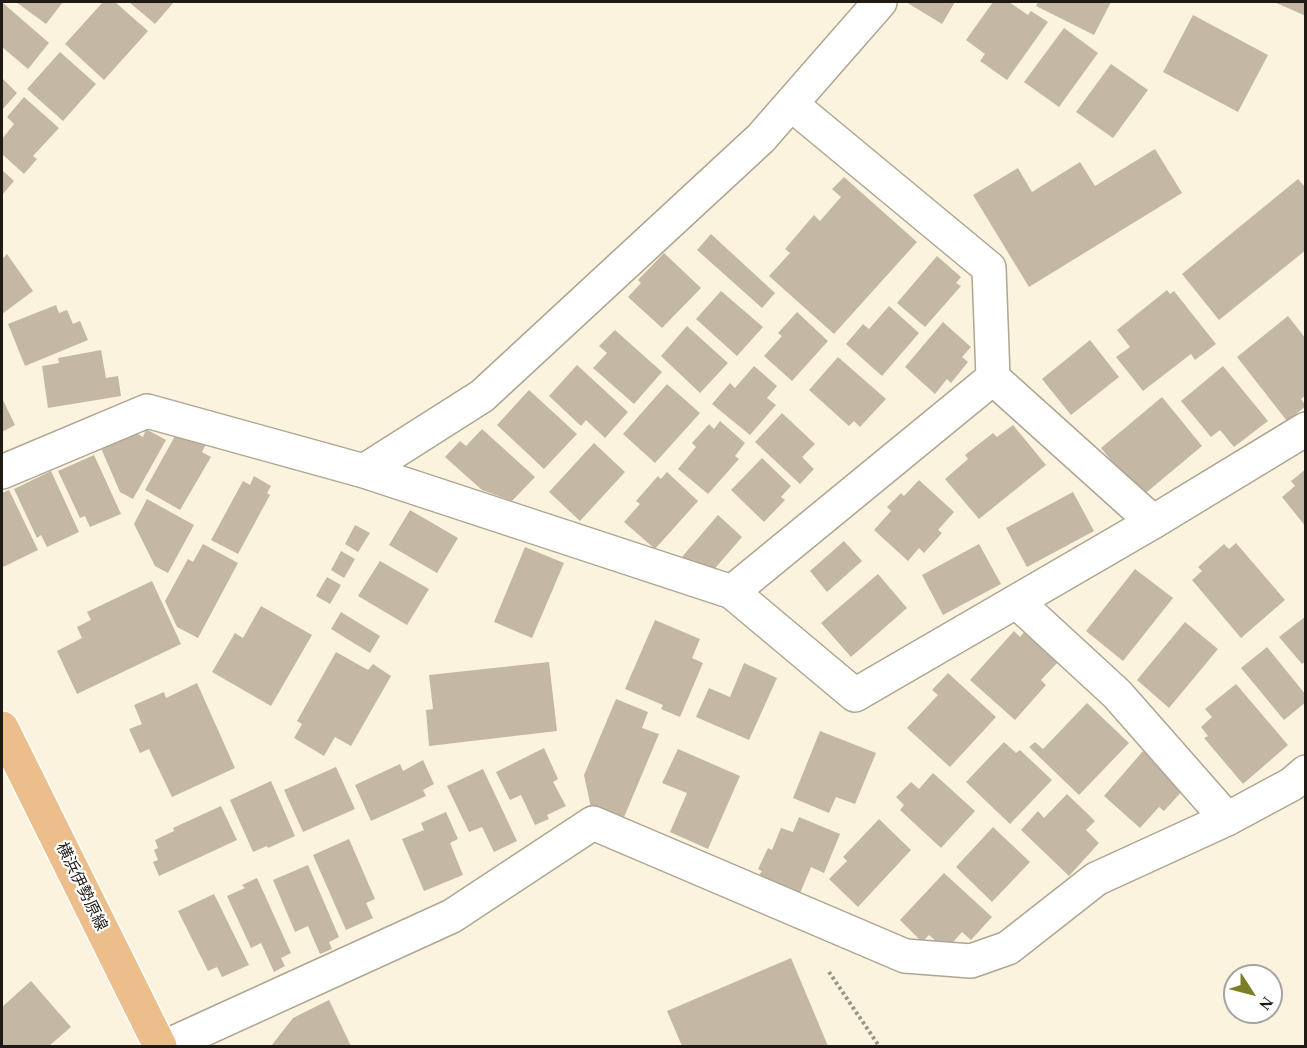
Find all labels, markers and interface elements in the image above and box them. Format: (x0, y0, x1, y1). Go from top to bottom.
street label: 横浜伊勢原線 (51, 840, 111, 934)
north arrow (1223, 964, 1283, 1024)
text: N (1256, 994, 1277, 1013)

